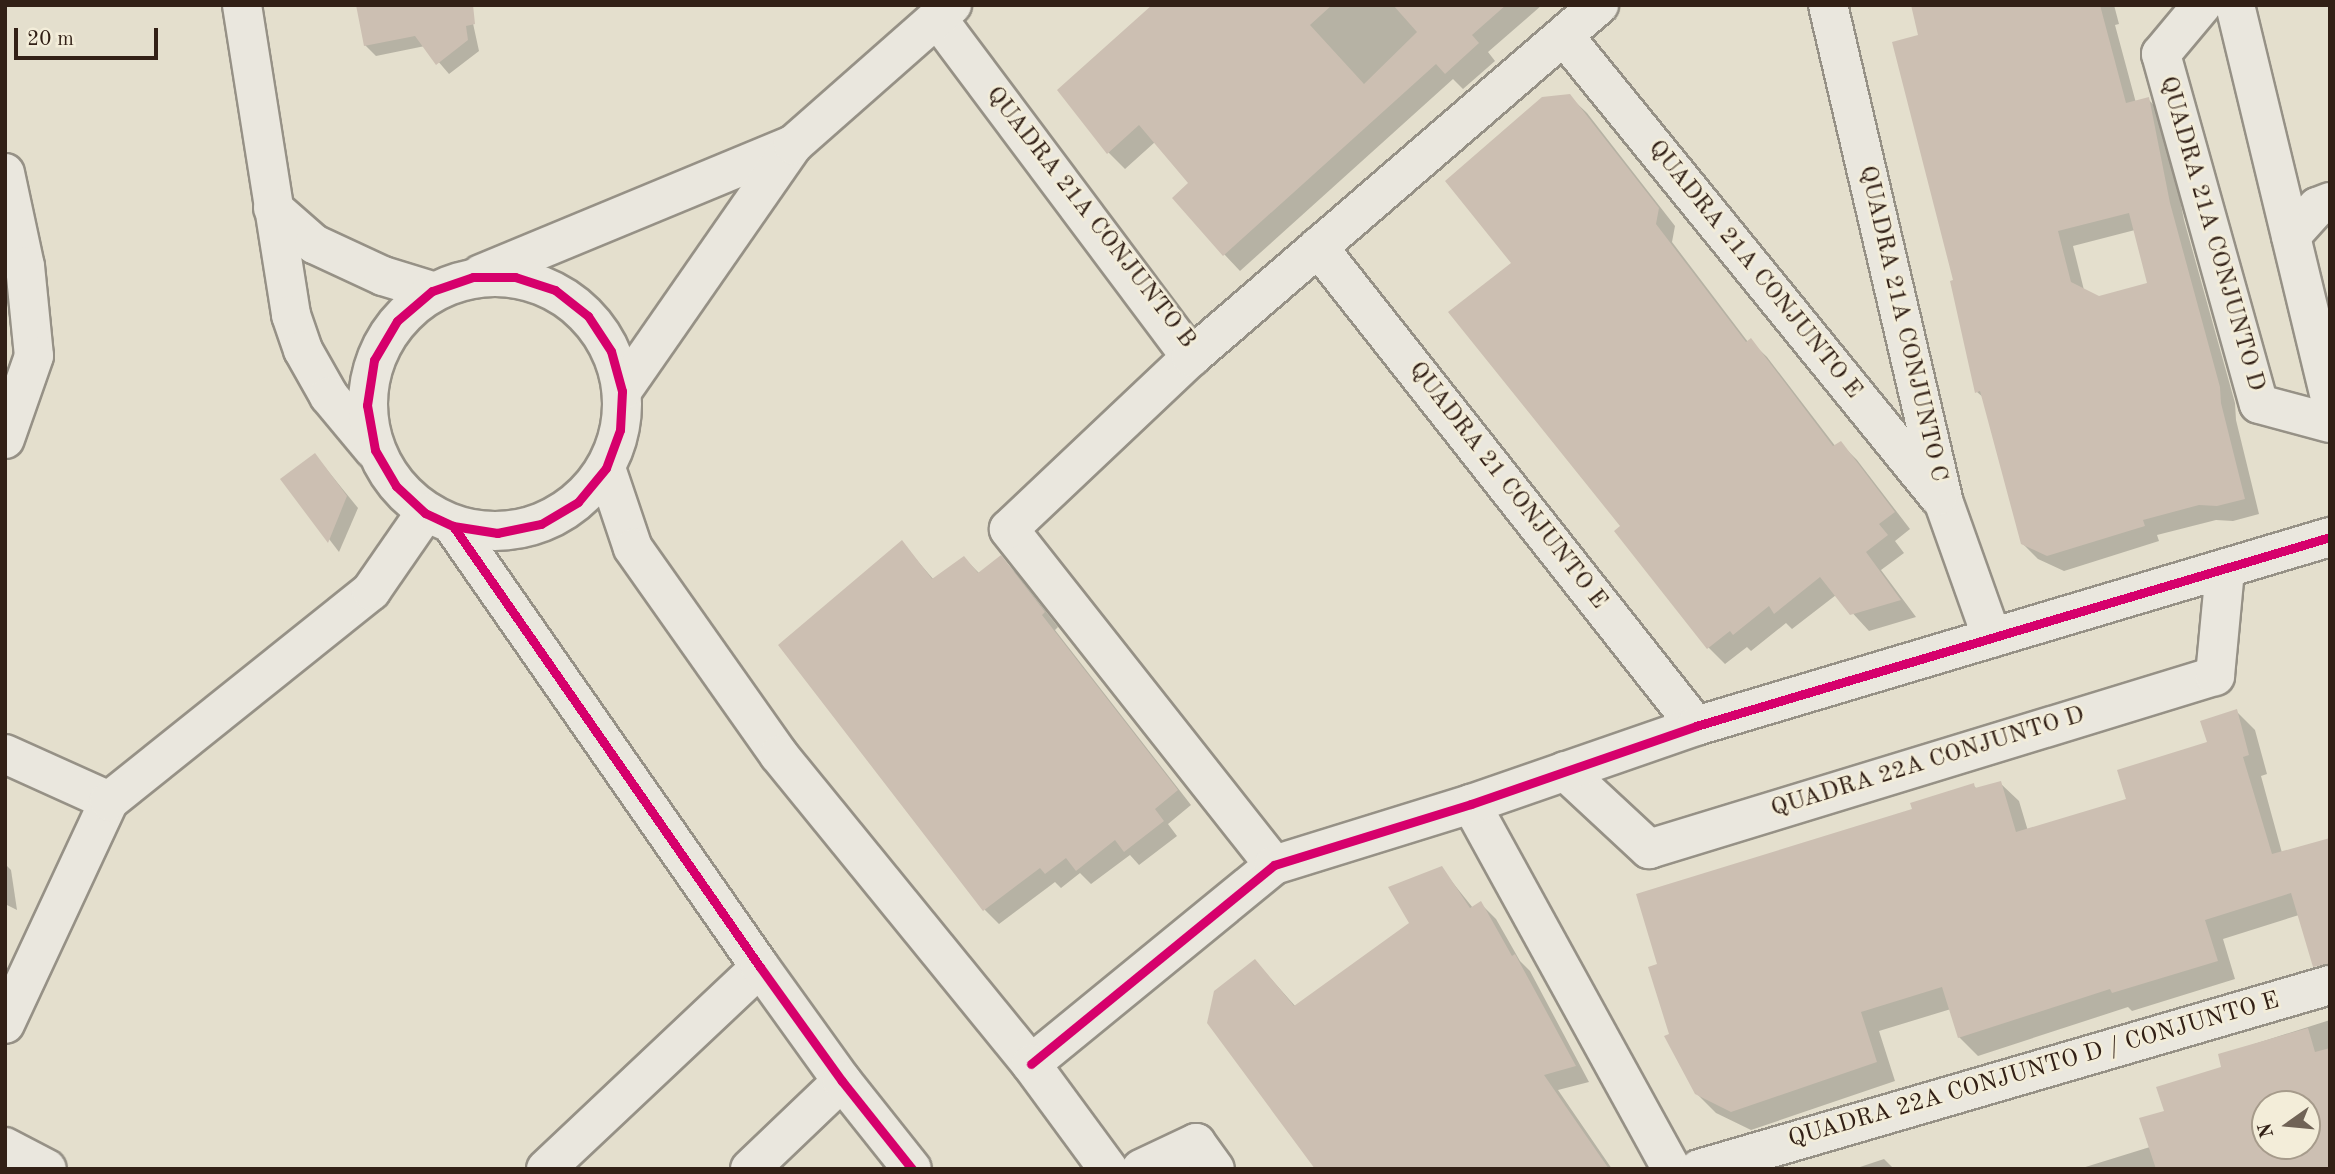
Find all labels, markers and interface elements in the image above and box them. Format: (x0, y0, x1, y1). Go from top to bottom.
scale bar (18, 14, 161, 58)
text: 20 m (27, 29, 74, 50)
street label: QUADRA 21A CONJUNTO D (2152, 73, 2270, 395)
street label: QUADRA 21A CONJUNTO B (979, 81, 1201, 355)
street label: QUADRA 21A CONJUNTO E (1641, 135, 1867, 405)
street label: QUADRA 21A CONJUNTO C (1852, 163, 1952, 485)
street label: QUADRA 21 CONJUNTO E (1402, 357, 1612, 615)
street label: QUADRA 22A CONJUNTO D (1768, 702, 2088, 824)
street label: QUADRA 22A CONJUNTO D / CONJUNTO E (1785, 987, 2283, 1155)
north arrow (2251, 1090, 2321, 1160)

